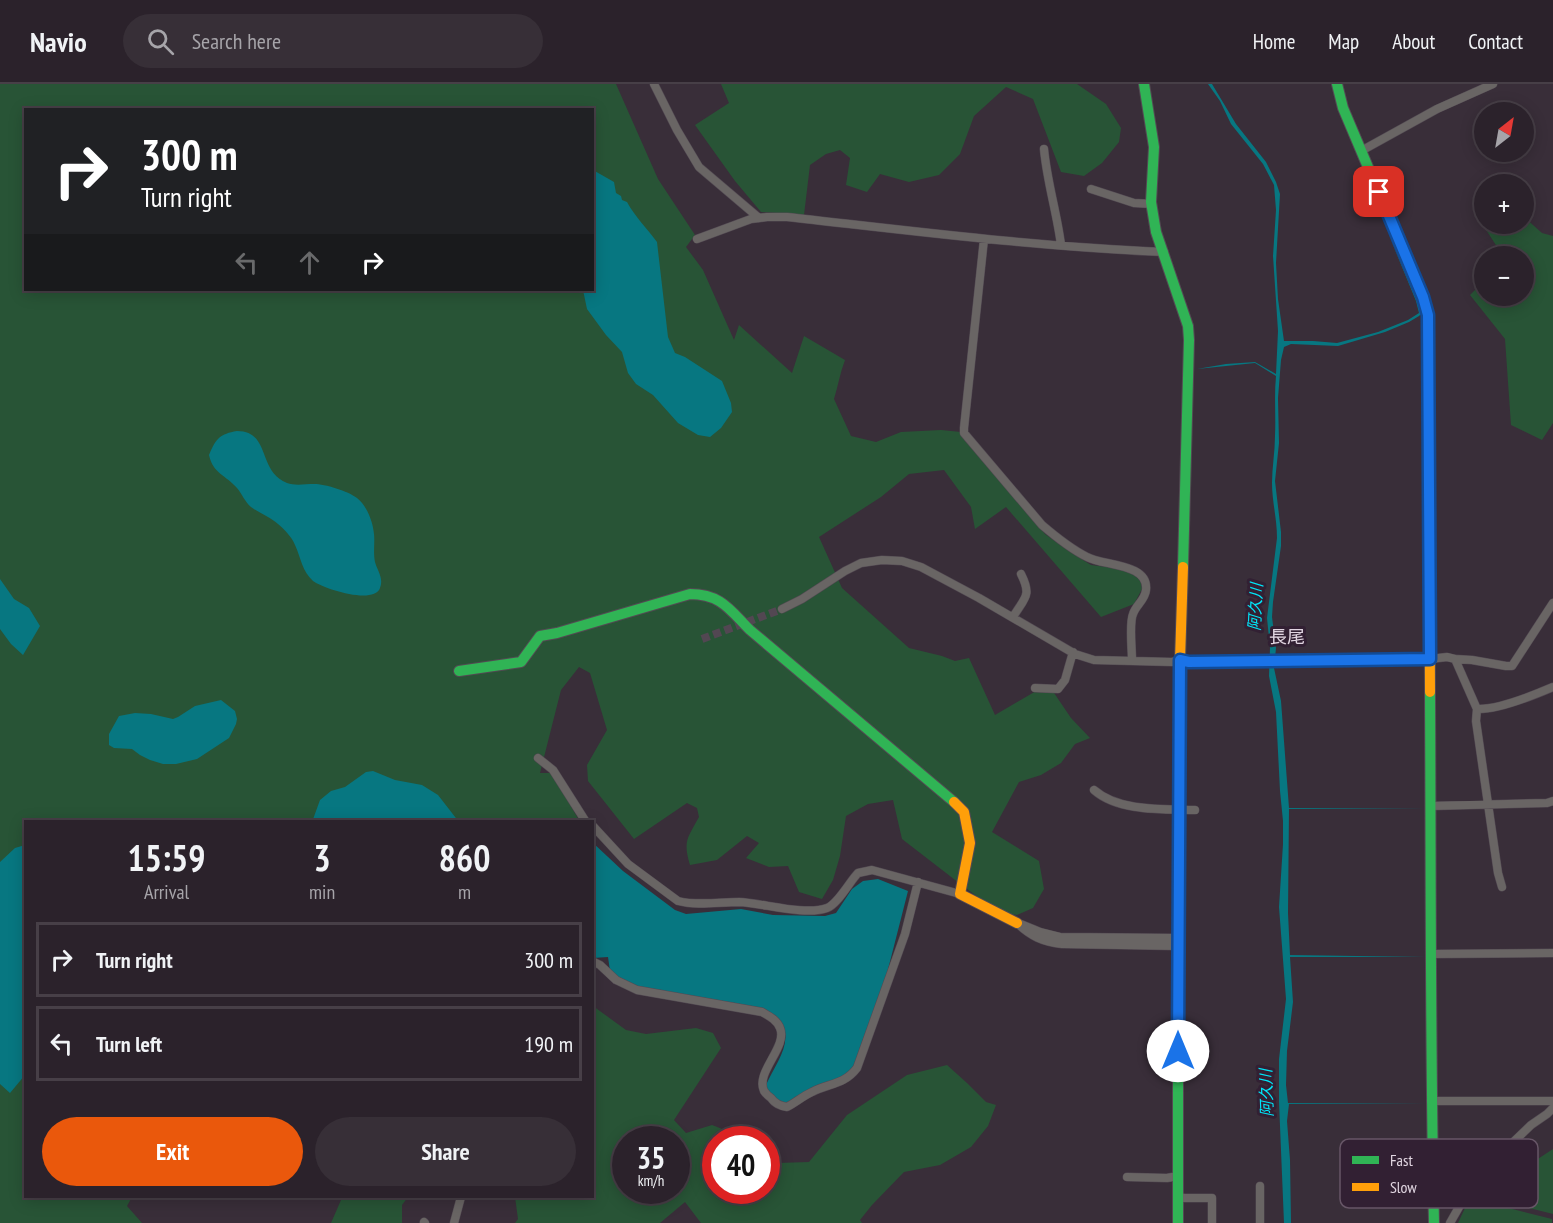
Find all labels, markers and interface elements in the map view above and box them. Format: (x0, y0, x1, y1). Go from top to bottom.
search box (123, 14, 543, 68)
text: Navio (30, 23, 87, 60)
icon: search (144, 25, 177, 58)
text: Search here (192, 27, 281, 55)
text: Home (1253, 28, 1295, 55)
text: Map (1328, 28, 1359, 55)
text: About (1392, 28, 1435, 55)
text: Contact (1468, 28, 1523, 55)
north arrow (1474, 102, 1534, 162)
map controls (1474, 102, 1534, 306)
text: 300 m (141, 127, 238, 182)
icon: right (42, 132, 120, 210)
pin (1353, 166, 1404, 217)
button: + (1474, 174, 1534, 234)
icon: arrive (1362, 175, 1395, 208)
text: Turn right (141, 180, 232, 214)
icon: left (230, 246, 263, 279)
icon: ahead (293, 246, 326, 279)
icon: right (356, 246, 389, 279)
button: − (1474, 246, 1534, 306)
water label: 阿久川 (1244, 581, 1266, 631)
district label: 長尾 (1269, 625, 1305, 648)
text: 15:59 (128, 834, 205, 881)
text: 3 (313, 834, 331, 881)
text: 860 (439, 834, 490, 881)
text: Arrival (144, 879, 189, 905)
text: min (309, 879, 335, 905)
text: m (458, 879, 471, 905)
icon: right (45, 943, 78, 976)
text: Turn right (96, 946, 173, 974)
text: 300 m (524, 946, 573, 974)
position arrow (1146, 1019, 1210, 1083)
icon: left (45, 1027, 78, 1060)
text: Turn left (96, 1030, 162, 1058)
text: 190 m (524, 1030, 573, 1058)
water label: 阿久川 (1255, 1067, 1277, 1117)
button: Exit (42, 1117, 303, 1186)
button: Share (315, 1117, 576, 1186)
speed limit sign: 40 (702, 1126, 780, 1204)
text: 35 (637, 1138, 665, 1177)
legend (1340, 1139, 1538, 1208)
text: Fast (1390, 1150, 1413, 1170)
text: km/h (638, 1171, 664, 1190)
text: Slow (1390, 1177, 1417, 1197)

